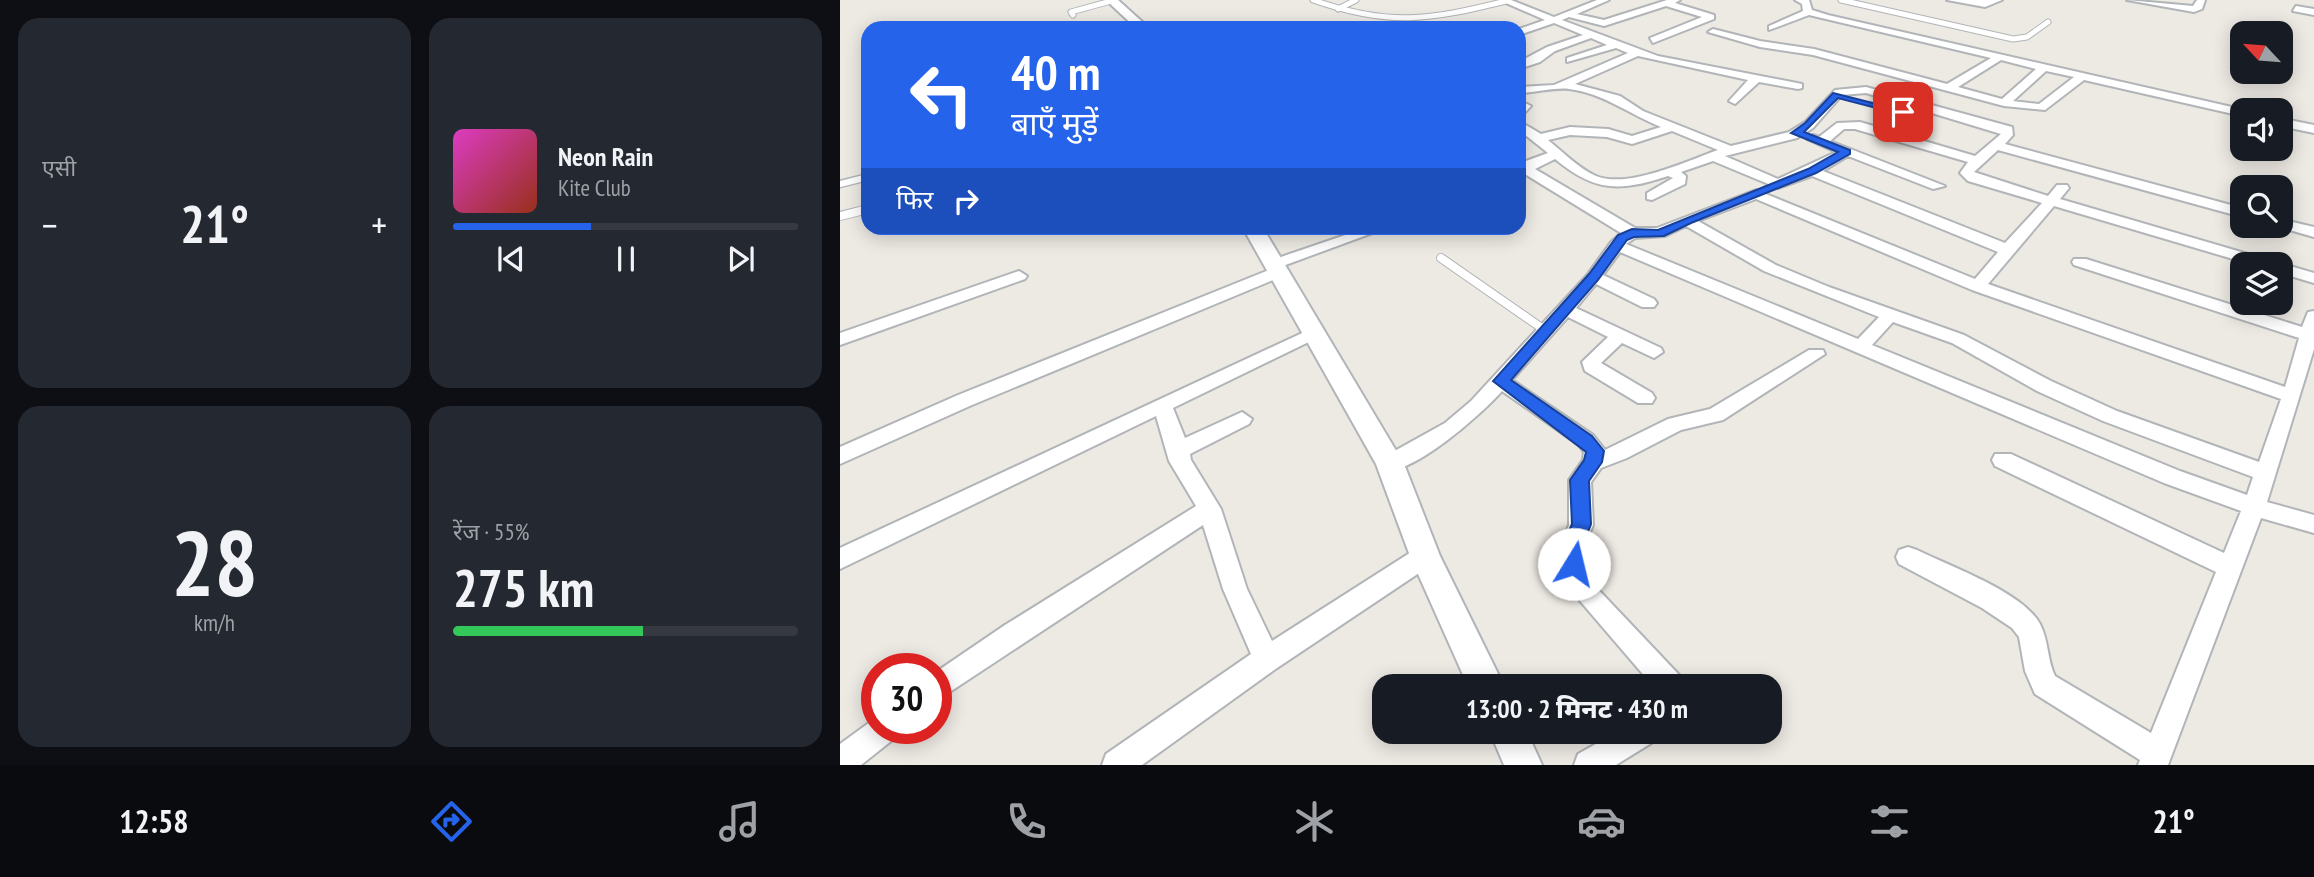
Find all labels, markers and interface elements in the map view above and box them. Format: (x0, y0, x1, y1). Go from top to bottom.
north arrow (2230, 21, 2292, 84)
map controls (2230, 21, 2293, 315)
text: 40 m (1011, 40, 1100, 104)
icon: left (896, 49, 987, 140)
pin (1873, 82, 1933, 142)
icon: arrive (1884, 93, 1922, 131)
button: sound (2230, 98, 2293, 161)
text: बाएँ मुड़ें (1011, 102, 1098, 144)
text: Neon Rain (558, 140, 653, 173)
text: एसी (42, 153, 76, 182)
text: Kite Club (558, 173, 631, 202)
button: search (2230, 175, 2293, 238)
icon: right (947, 182, 985, 220)
text: फिर (896, 183, 933, 216)
text: 21° (180, 190, 249, 257)
text: − (42, 200, 58, 249)
text: + (371, 200, 387, 249)
icon: previous (492, 240, 530, 278)
icon: pause (607, 240, 645, 278)
icon: next (722, 240, 760, 278)
button: layers (2230, 252, 2293, 315)
text: 28 (171, 503, 258, 621)
text: रेंज · 55% (453, 517, 529, 546)
position arrow (1537, 527, 1611, 601)
text: 275 km (453, 554, 594, 621)
text: km/h (194, 608, 235, 637)
speed limit sign: 30 (861, 653, 952, 744)
text: 13:00 · 2 मिनट · 430 m (1466, 692, 1688, 725)
icon: directions (427, 797, 476, 846)
icon: music (715, 797, 764, 846)
icon: phone (1002, 797, 1051, 846)
icon: climate (1290, 797, 1339, 846)
icon: car (1577, 797, 1626, 846)
icon: filters (1865, 797, 1914, 846)
text: 12:58 (119, 800, 189, 842)
text: 21° (2152, 800, 2195, 842)

